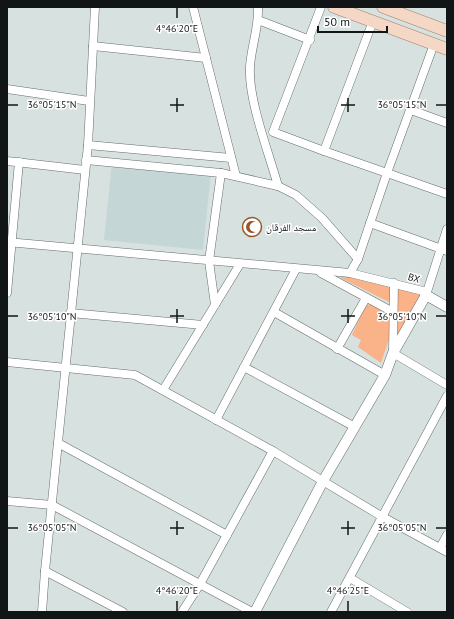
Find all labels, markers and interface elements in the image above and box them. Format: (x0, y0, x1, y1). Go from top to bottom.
scale bar (318, 8, 387, 34)
text: 50 m (324, 14, 350, 29)
text: 4°46'20"E (156, 22, 198, 35)
text: 36°05'15"N (27, 98, 77, 111)
text: 36°05'15"N (377, 98, 427, 111)
mosque icon: مسجد الفرقان (241, 216, 263, 238)
place label: مسجد الفرقان (266, 221, 317, 234)
street label: BX (406, 270, 422, 286)
text: 36°05'10"N (27, 310, 77, 323)
text: 36°05'10"N (377, 310, 427, 323)
text: 36°05'05"N (27, 521, 77, 534)
text: 36°05'05"N (377, 521, 427, 534)
text: 4°46'20"E (156, 584, 198, 597)
text: 4°46'25"E (327, 584, 369, 597)

